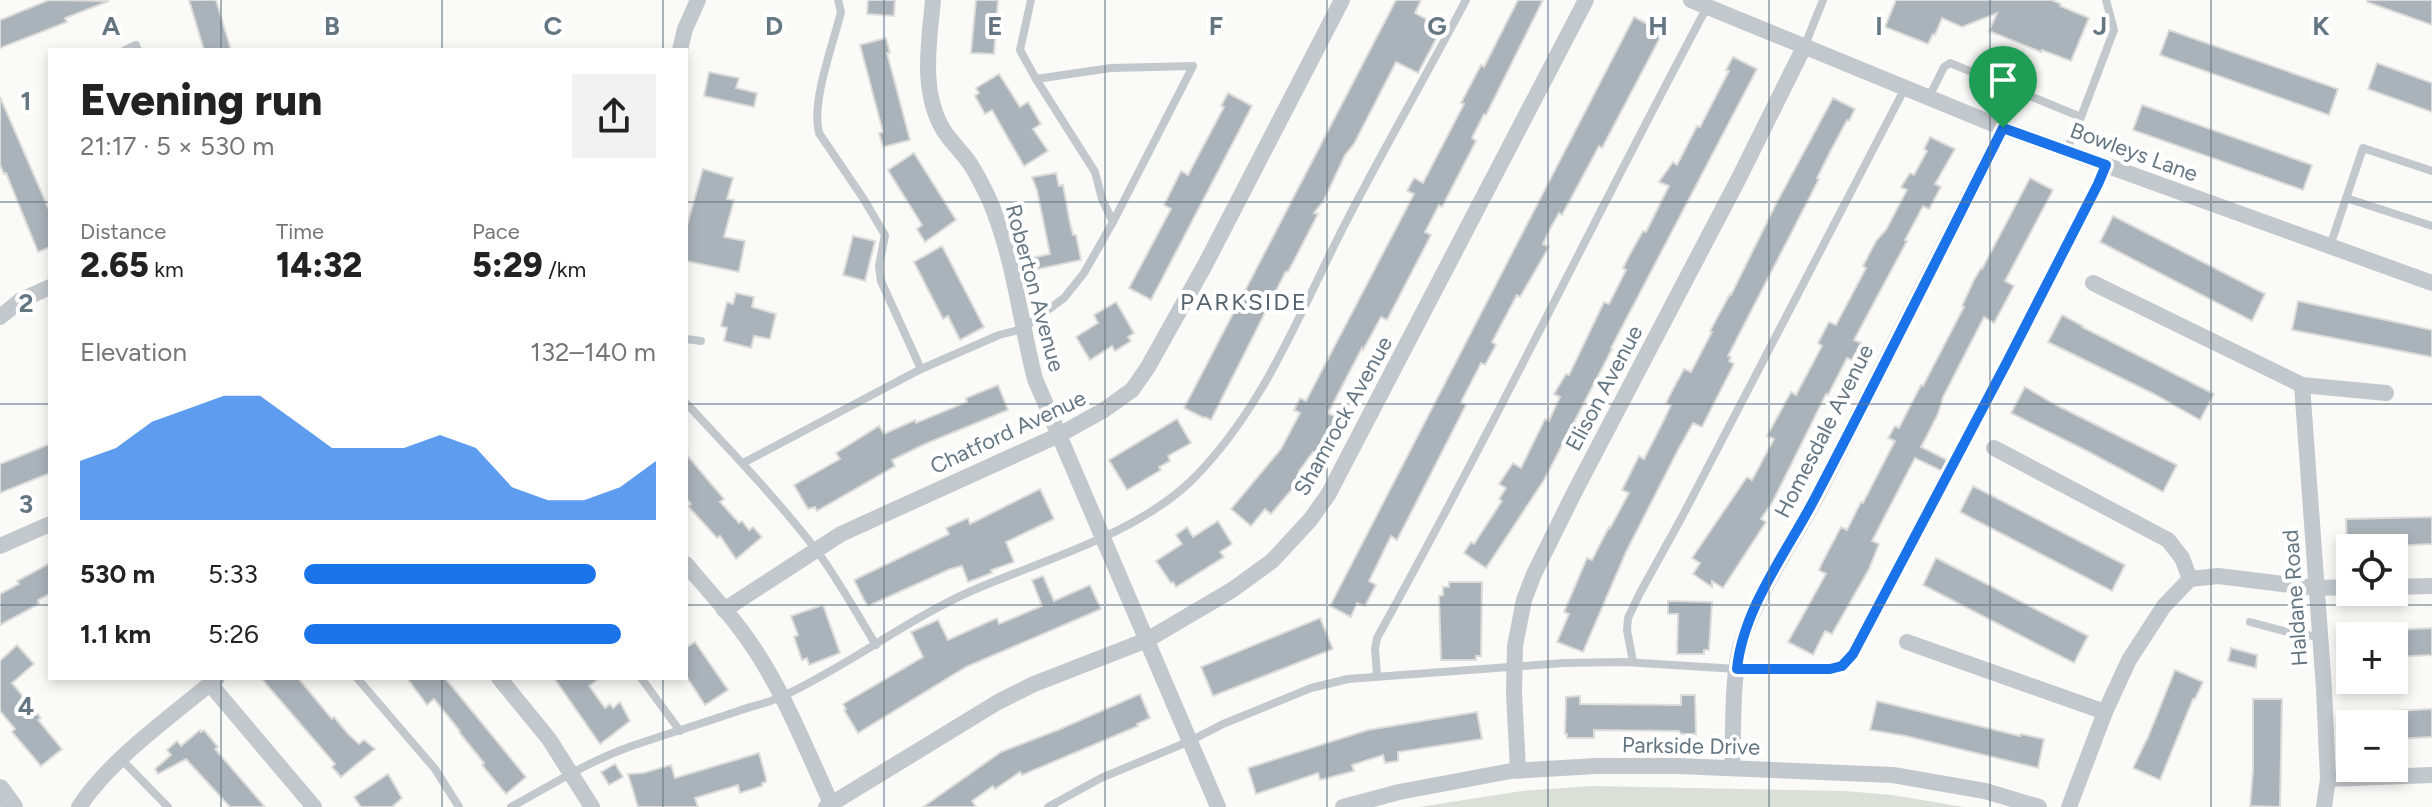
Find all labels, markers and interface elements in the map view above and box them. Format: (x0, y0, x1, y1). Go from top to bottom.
text: A (102, 10, 121, 42)
text: B (324, 10, 340, 42)
text: C (544, 10, 563, 42)
text: D (765, 10, 783, 42)
text: E (987, 10, 1003, 42)
text: F (1209, 10, 1223, 42)
text: G (1427, 10, 1447, 42)
text: H (1648, 10, 1668, 42)
text: I (1875, 10, 1883, 42)
text: J (2093, 10, 2107, 42)
text: K (2312, 10, 2330, 42)
pin (1969, 46, 2037, 128)
icon: arrive (1981, 58, 2025, 102)
text: Evening run (80, 73, 322, 126)
button: share (572, 74, 656, 158)
text: 1 (21, 85, 31, 117)
street label: Bowleys Lane (2066, 116, 2202, 188)
text: 21:17 · 5 × 530 m (80, 130, 274, 162)
street label: Roberton Avenue (1000, 201, 1070, 375)
text: Distance (80, 218, 166, 245)
text: Time (276, 218, 324, 245)
text: Pace (472, 218, 520, 245)
text: 2.65 (80, 245, 149, 286)
text: 14:32 (276, 245, 362, 286)
text: 5:29 (472, 245, 543, 286)
text: km (149, 256, 184, 283)
text: /km (543, 256, 586, 283)
text: 2 (18, 287, 34, 319)
district label: PARKSIDE (1180, 287, 1308, 316)
street label: Elison Avenue (1560, 321, 1648, 455)
street label: Shamrock Avenue (1288, 331, 1398, 501)
text: Elevation (80, 336, 187, 368)
text: 132–140 m (530, 336, 656, 368)
street label: Homesdale Avenue (1769, 340, 1879, 522)
street label: Chatford Avenue (926, 384, 1090, 480)
text: 3 (19, 488, 33, 520)
street label: Haldane Road (2277, 529, 2313, 667)
map controls (2336, 534, 2408, 782)
button: locate (2336, 534, 2408, 606)
text: 530 m (80, 558, 155, 590)
text: 5:33 (208, 558, 258, 590)
text: 1.1 km (80, 618, 151, 650)
text: 5:26 (208, 618, 259, 650)
button: + (2336, 622, 2408, 694)
text: 4 (18, 690, 34, 722)
button: − (2336, 710, 2408, 782)
street label: Parkside Drive (1622, 731, 1760, 761)

